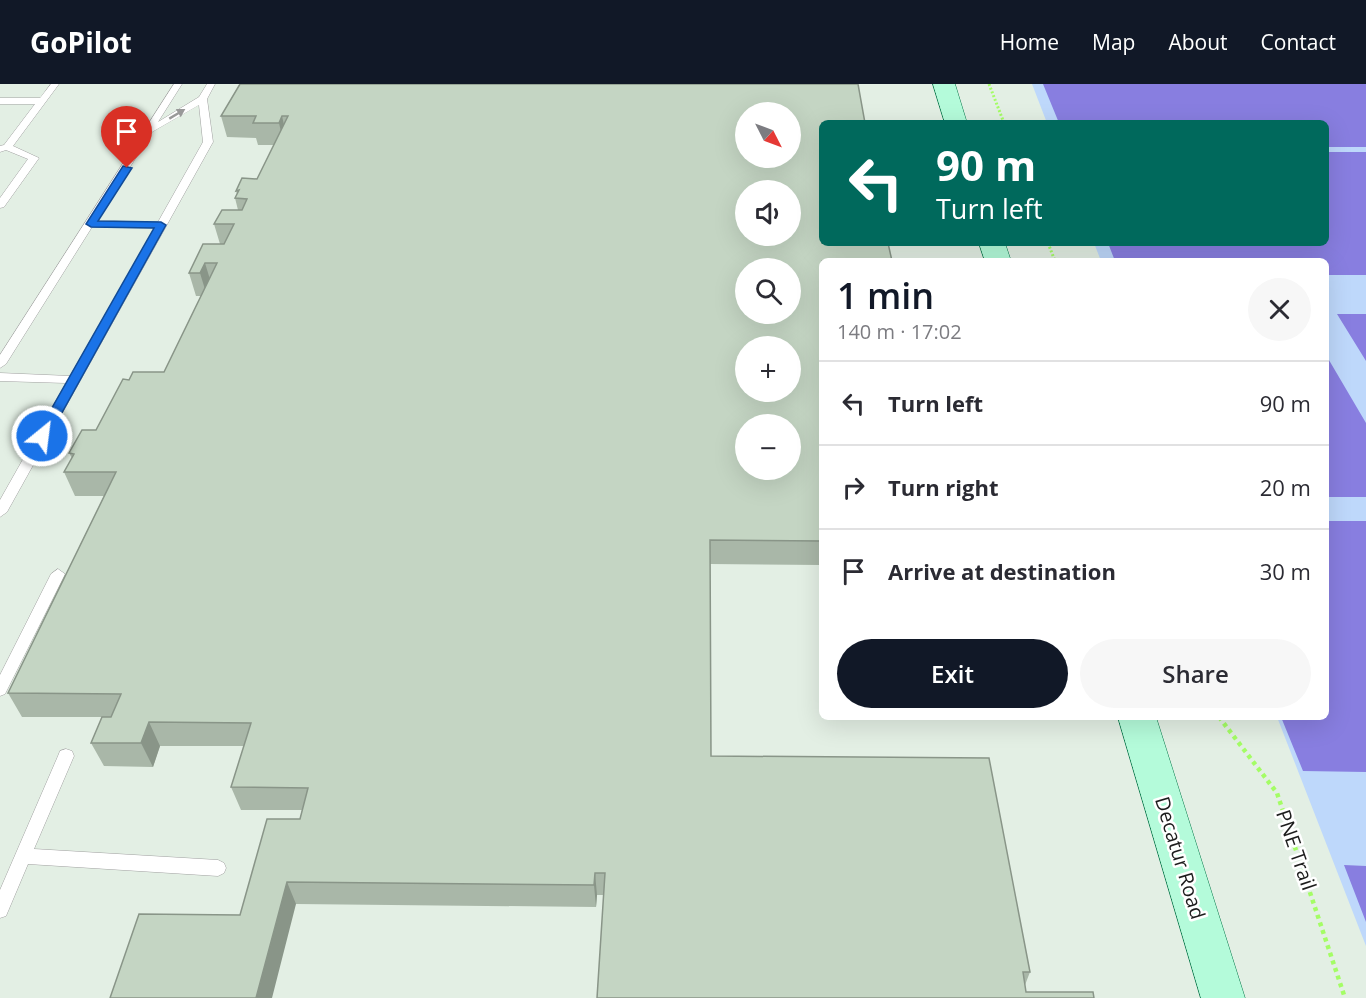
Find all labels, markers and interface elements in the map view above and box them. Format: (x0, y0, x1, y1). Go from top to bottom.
text: GoPilot (30, 23, 132, 61)
text: Home (1000, 28, 1059, 56)
text: Map (1092, 28, 1135, 56)
text: About (1168, 28, 1228, 56)
text: Contact (1261, 28, 1336, 56)
north arrow (735, 102, 801, 168)
map controls (735, 102, 801, 480)
pin (101, 106, 152, 168)
one-way arrow (169, 109, 185, 120)
icon: arrive (110, 115, 143, 148)
text: 90 m (936, 136, 1036, 193)
icon: left (837, 144, 915, 222)
button: sound (735, 180, 801, 246)
text: Turn left (936, 190, 1043, 227)
button: search (735, 258, 801, 324)
text: 1 min (837, 271, 934, 320)
button: close (1248, 278, 1311, 341)
text: 140 m · 17:02 (837, 318, 962, 345)
button: + (735, 336, 801, 402)
icon: left (837, 387, 870, 420)
text: Turn left (888, 388, 983, 418)
text: 90 m (1260, 388, 1311, 418)
position arrow (10, 404, 74, 468)
button: − (735, 414, 801, 480)
icon: right (837, 471, 870, 504)
text: Turn right (888, 472, 999, 502)
text: 20 m (1260, 472, 1311, 502)
icon: arrive (837, 555, 870, 588)
text: Arrive at destination (888, 556, 1116, 586)
text: 30 m (1260, 556, 1311, 586)
button: Exit (837, 639, 1068, 708)
button: Share (1080, 639, 1311, 708)
street label: Decatur Road (1149, 793, 1212, 922)
street label: PNE Trail (1270, 806, 1323, 894)

